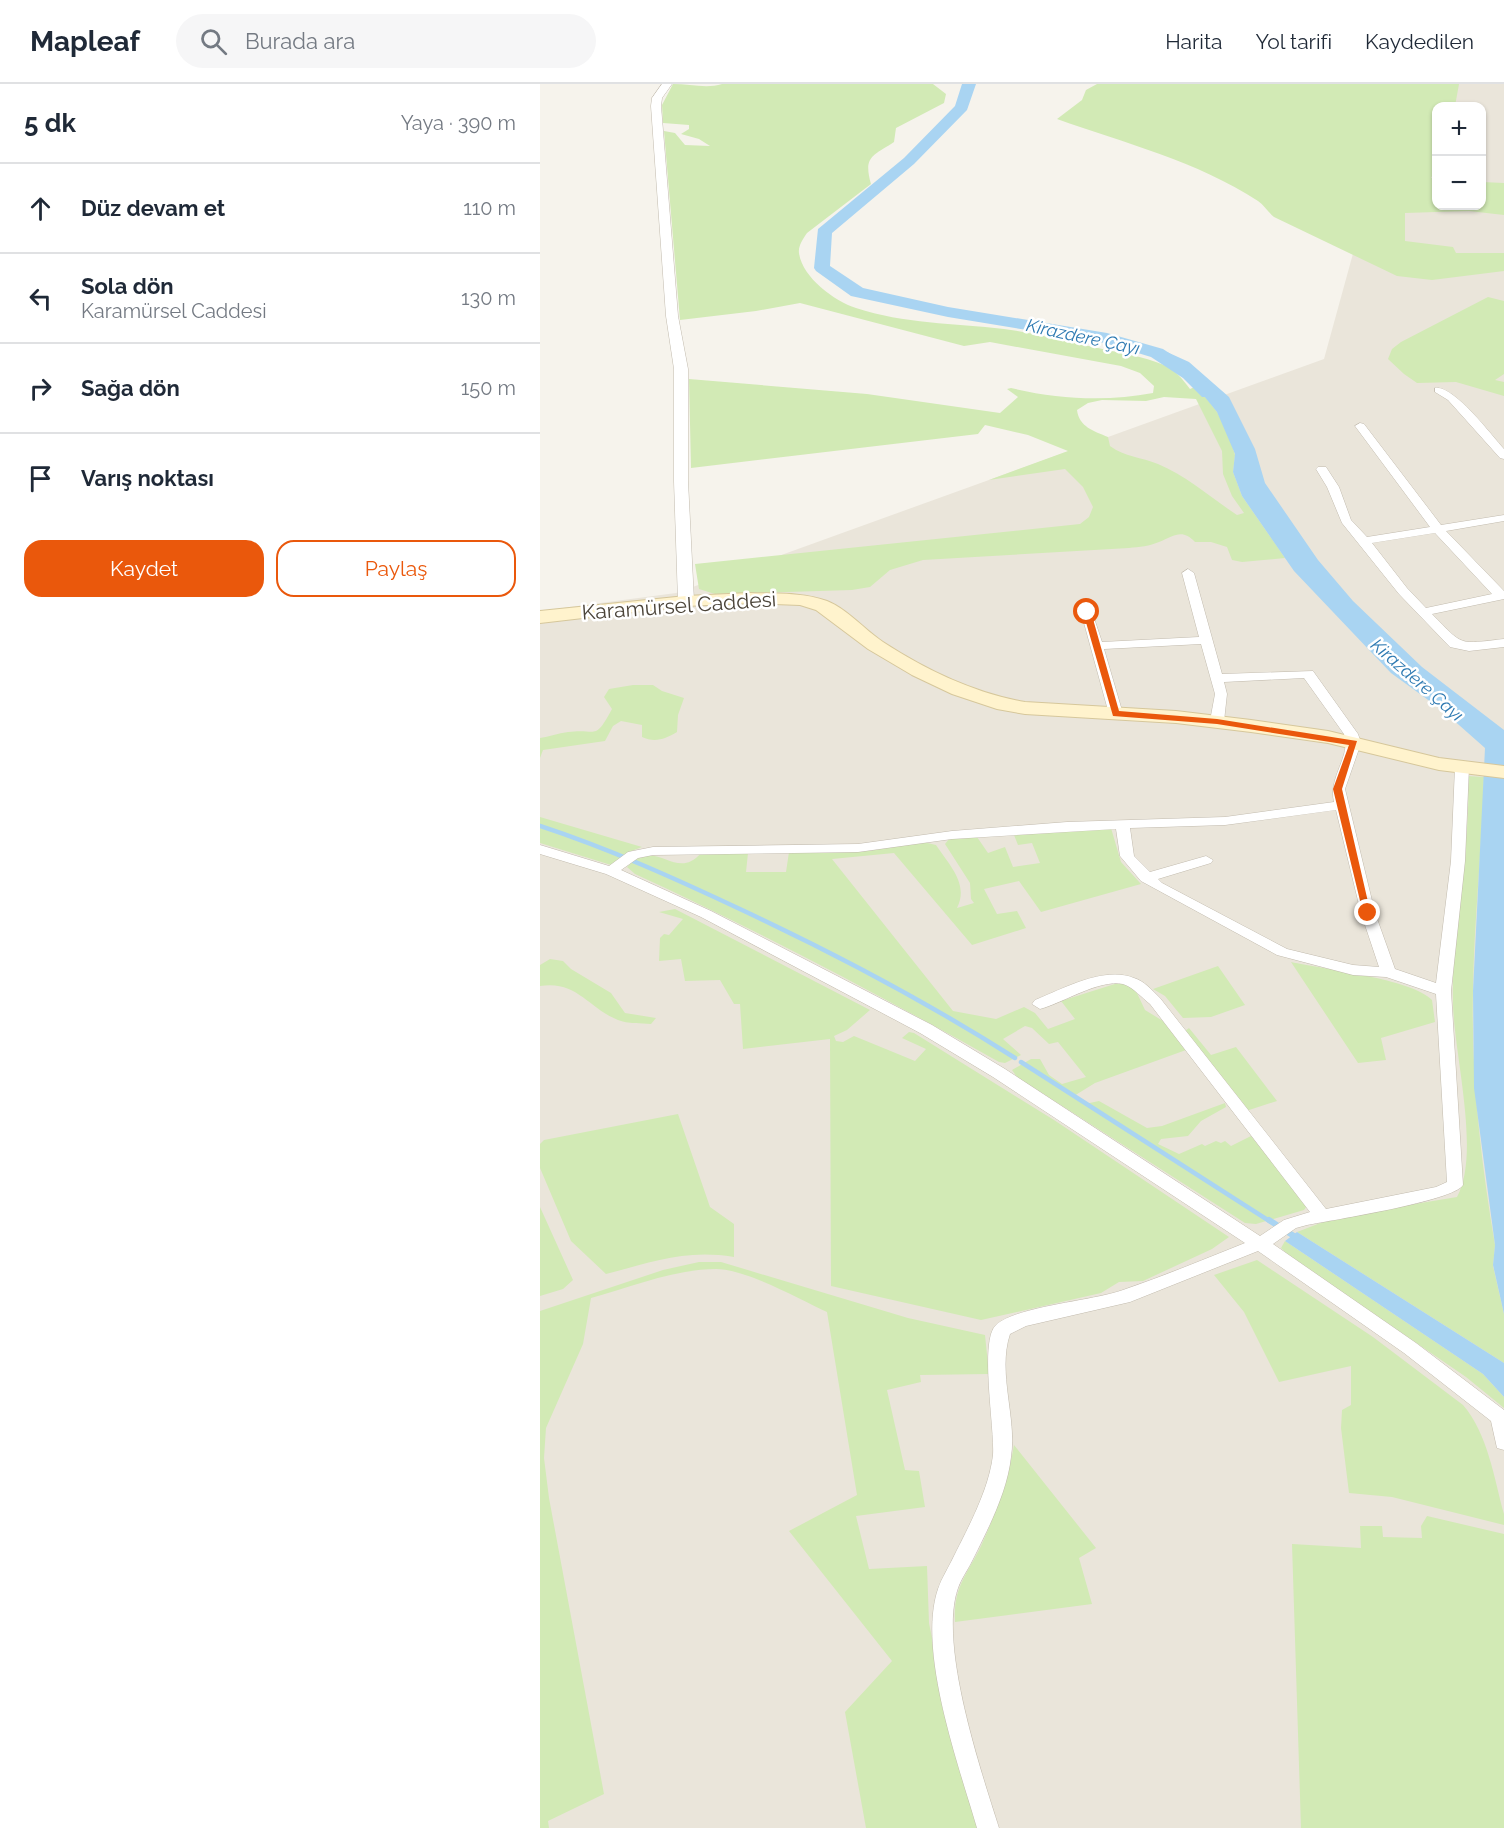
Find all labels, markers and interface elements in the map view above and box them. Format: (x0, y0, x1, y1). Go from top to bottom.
search box (176, 14, 596, 68)
text: Mapleaf (30, 25, 140, 58)
icon: search (197, 25, 230, 58)
text: Burada ara (245, 28, 355, 54)
text: Harita (1165, 29, 1222, 54)
text: Yol tarifi (1255, 29, 1332, 54)
text: Kaydedilen (1365, 29, 1474, 54)
map controls (1432, 102, 1486, 210)
button: + (1432, 102, 1486, 156)
text: 5 dk (24, 108, 76, 138)
text: Yaya · 390 m (401, 111, 516, 135)
button: − (1432, 156, 1486, 210)
icon: ahead (24, 192, 57, 225)
text: Düz devam et (81, 195, 225, 221)
text: 110 m (463, 196, 516, 220)
text: Sola dön (81, 273, 174, 299)
icon: left (24, 282, 57, 315)
text: 130 m (461, 286, 516, 310)
text: Karamürsel Caddesi (81, 299, 267, 323)
water label: Kirazdere Çayı (1024, 314, 1142, 359)
icon: right (24, 372, 57, 405)
text: Sağa dön (81, 375, 180, 401)
text: 150 m (461, 376, 516, 400)
icon: arrive (24, 462, 57, 495)
text: Varış noktası (81, 465, 214, 491)
button: Kaydet (24, 540, 264, 597)
button: Paylaş (276, 540, 516, 597)
street label: Karamürsel Caddesi (581, 586, 777, 625)
route start (1073, 598, 1099, 624)
water label: Kirazdere Çayı (1367, 634, 1468, 726)
route end (1354, 899, 1380, 925)

